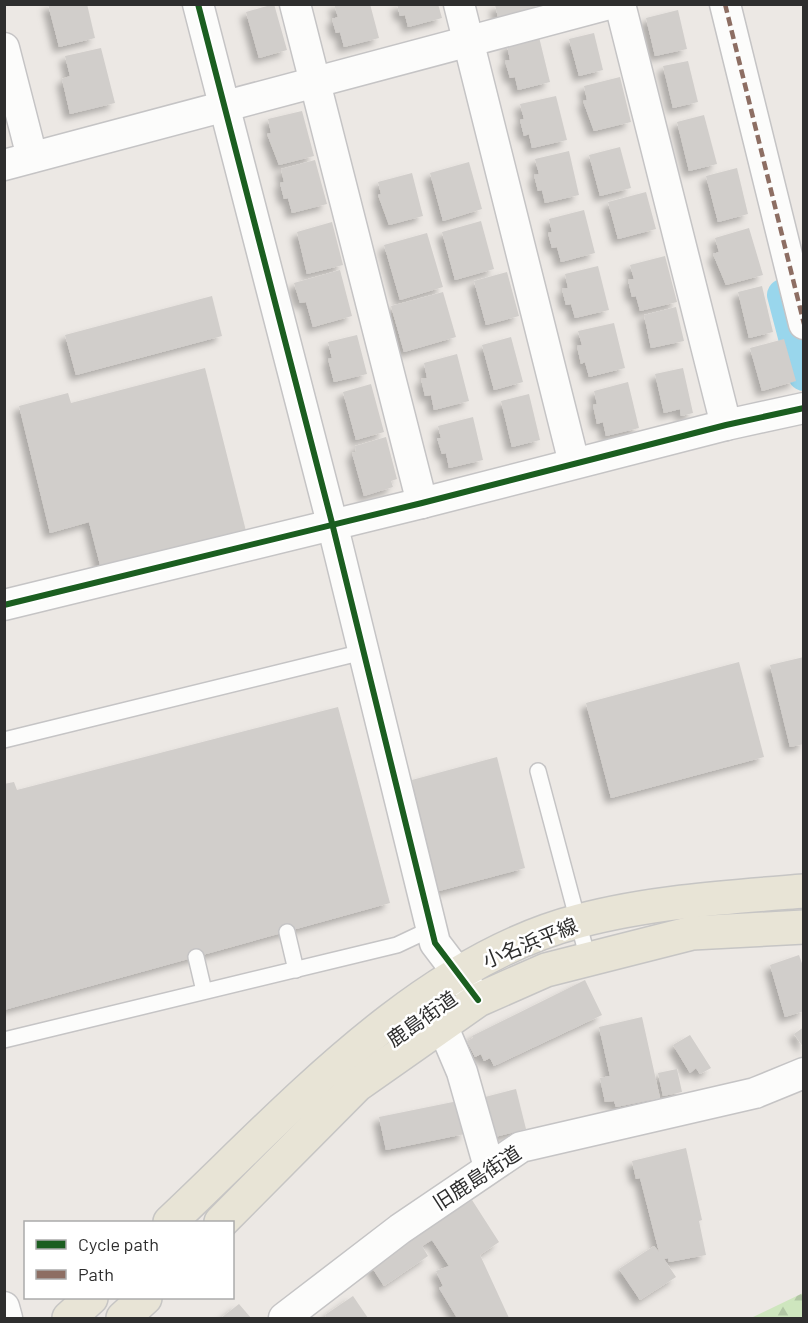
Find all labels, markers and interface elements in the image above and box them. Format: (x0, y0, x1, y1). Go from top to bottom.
street label: 小名浜平線 (479, 912, 580, 972)
street label: 鹿島街道 (382, 985, 461, 1051)
street label: 旧鹿島街道 (428, 1140, 525, 1214)
legend (24, 1221, 234, 1299)
text: Cycle path (78, 1233, 159, 1255)
text: Path (78, 1263, 114, 1285)

